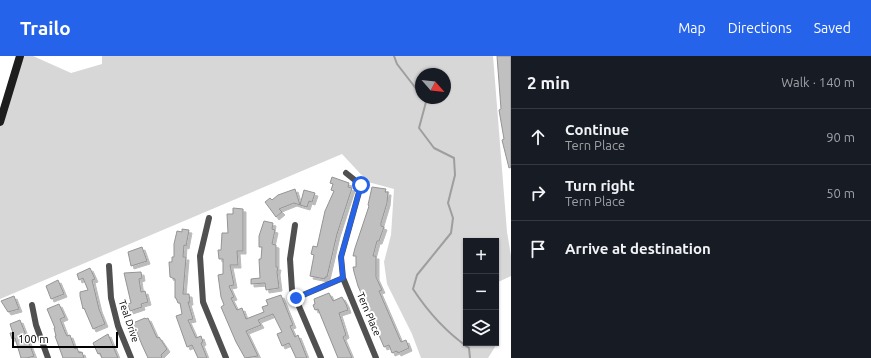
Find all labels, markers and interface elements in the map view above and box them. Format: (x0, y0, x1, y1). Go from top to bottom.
text: Trailo (20, 17, 71, 39)
text: Map (678, 20, 706, 36)
text: Directions (728, 20, 792, 36)
text: Saved (814, 20, 851, 36)
north arrow (415, 68, 451, 104)
text: 2 min (527, 73, 570, 92)
text: Walk · 140 m (781, 75, 855, 89)
text: Continue (565, 121, 629, 138)
icon: ahead (527, 126, 549, 148)
text: 90 m (826, 130, 855, 144)
text: Tern Place (565, 138, 625, 152)
route start (352, 176, 370, 194)
text: Turn right (565, 177, 635, 194)
icon: right (527, 182, 549, 204)
text: 50 m (826, 186, 855, 200)
text: Tern Place (565, 194, 625, 208)
map controls (463, 238, 499, 346)
button: + (463, 238, 499, 274)
icon: arrive (527, 238, 549, 260)
text: Arrive at destination (565, 240, 711, 257)
button: − (463, 274, 499, 310)
route end (287, 289, 305, 307)
street label: Tern Place (355, 291, 383, 337)
street label: Teal Drive (117, 298, 141, 344)
button: layers (463, 310, 499, 346)
scale bar (12, 330, 118, 349)
text: 100 m (18, 333, 49, 345)

